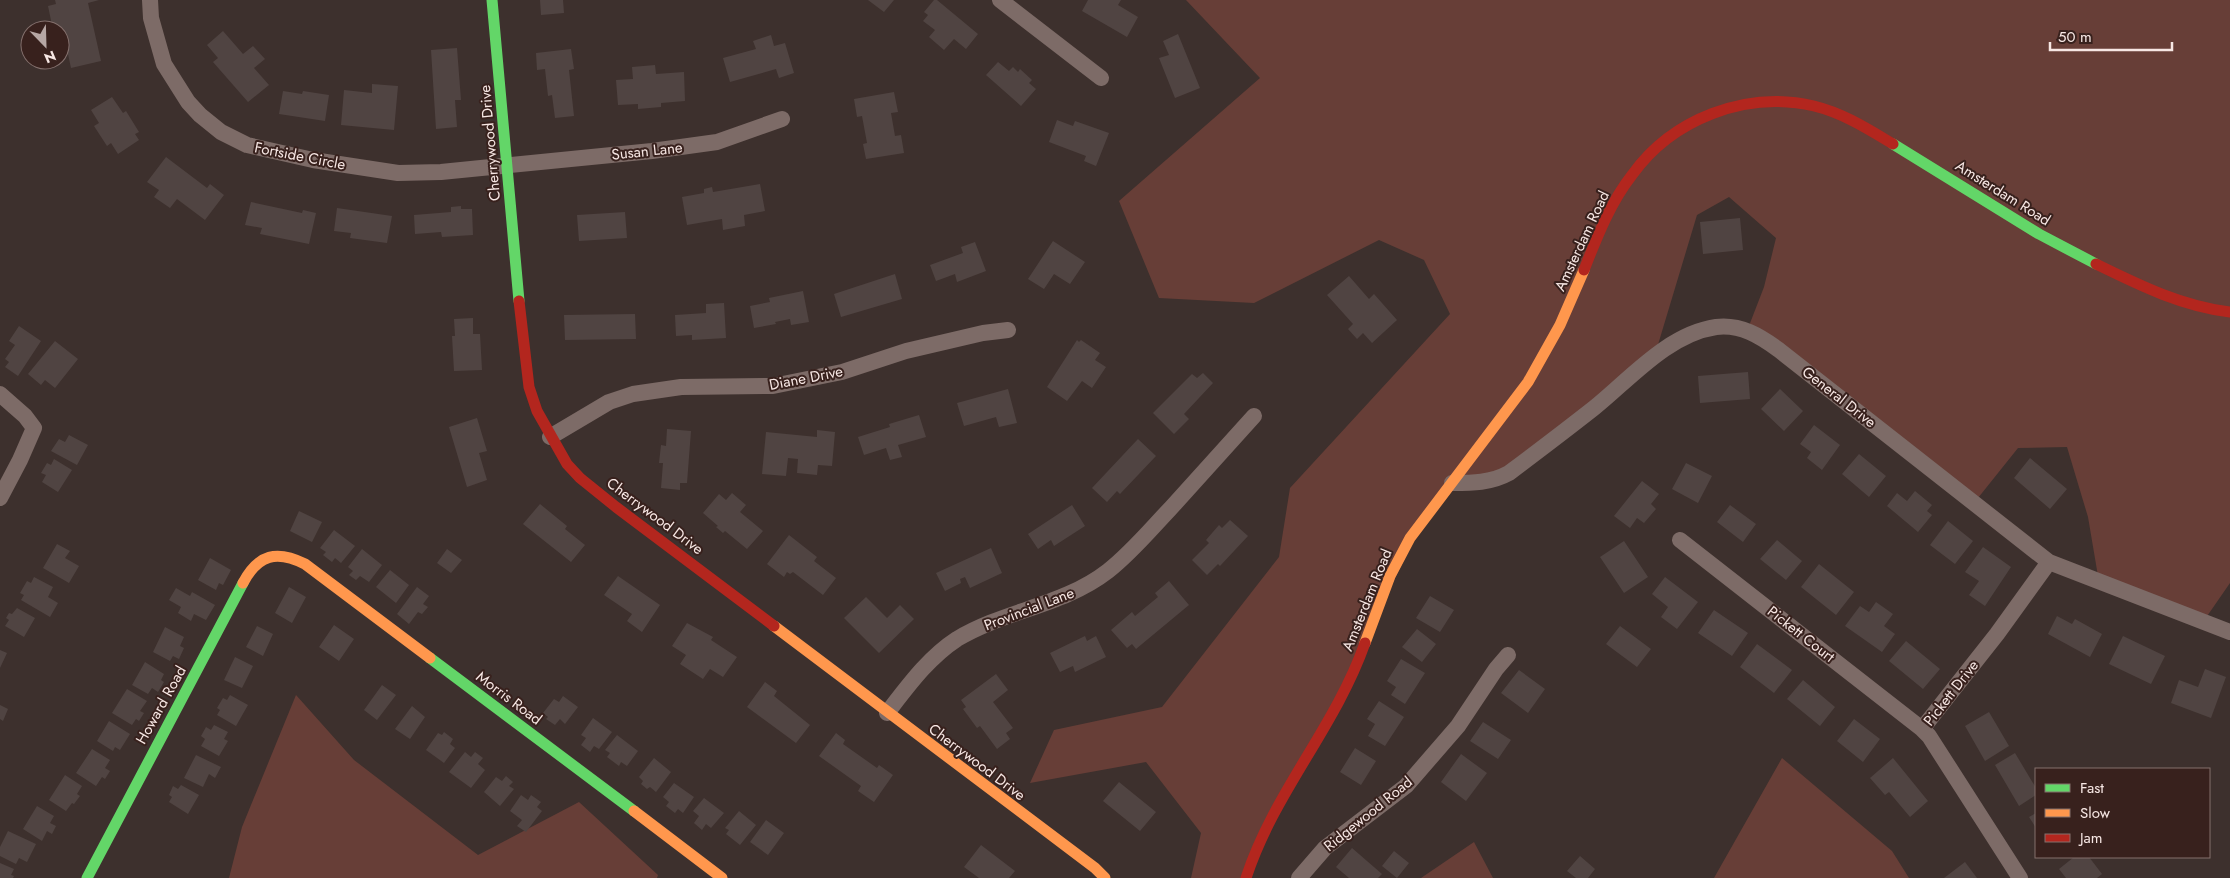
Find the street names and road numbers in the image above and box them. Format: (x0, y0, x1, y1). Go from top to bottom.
street label: Cherrywood Drive (474, 84, 506, 202)
street label: Fortside Circle (253, 136, 348, 176)
street label: Susan Lane (610, 136, 684, 166)
street label: Amsterdam Road (1951, 155, 2055, 231)
street label: Amsterdam Road (1549, 187, 1615, 295)
street label: Diane Drive (767, 360, 845, 396)
street label: General Drive (1797, 361, 1881, 433)
street label: Cherrywood Drive (602, 472, 708, 560)
street label: Amsterdam Road (1336, 546, 1398, 654)
street label: Provincial Lane (981, 582, 1078, 636)
street label: Pickett Court (1763, 601, 1840, 668)
street label: Pickett Drive (1918, 655, 1984, 731)
street label: Howard Road (130, 662, 192, 748)
street label: Morris Road (471, 666, 547, 730)
street label: Cherrywood Drive (924, 718, 1030, 806)
street label: Ridgewood Road (1319, 771, 1417, 857)

